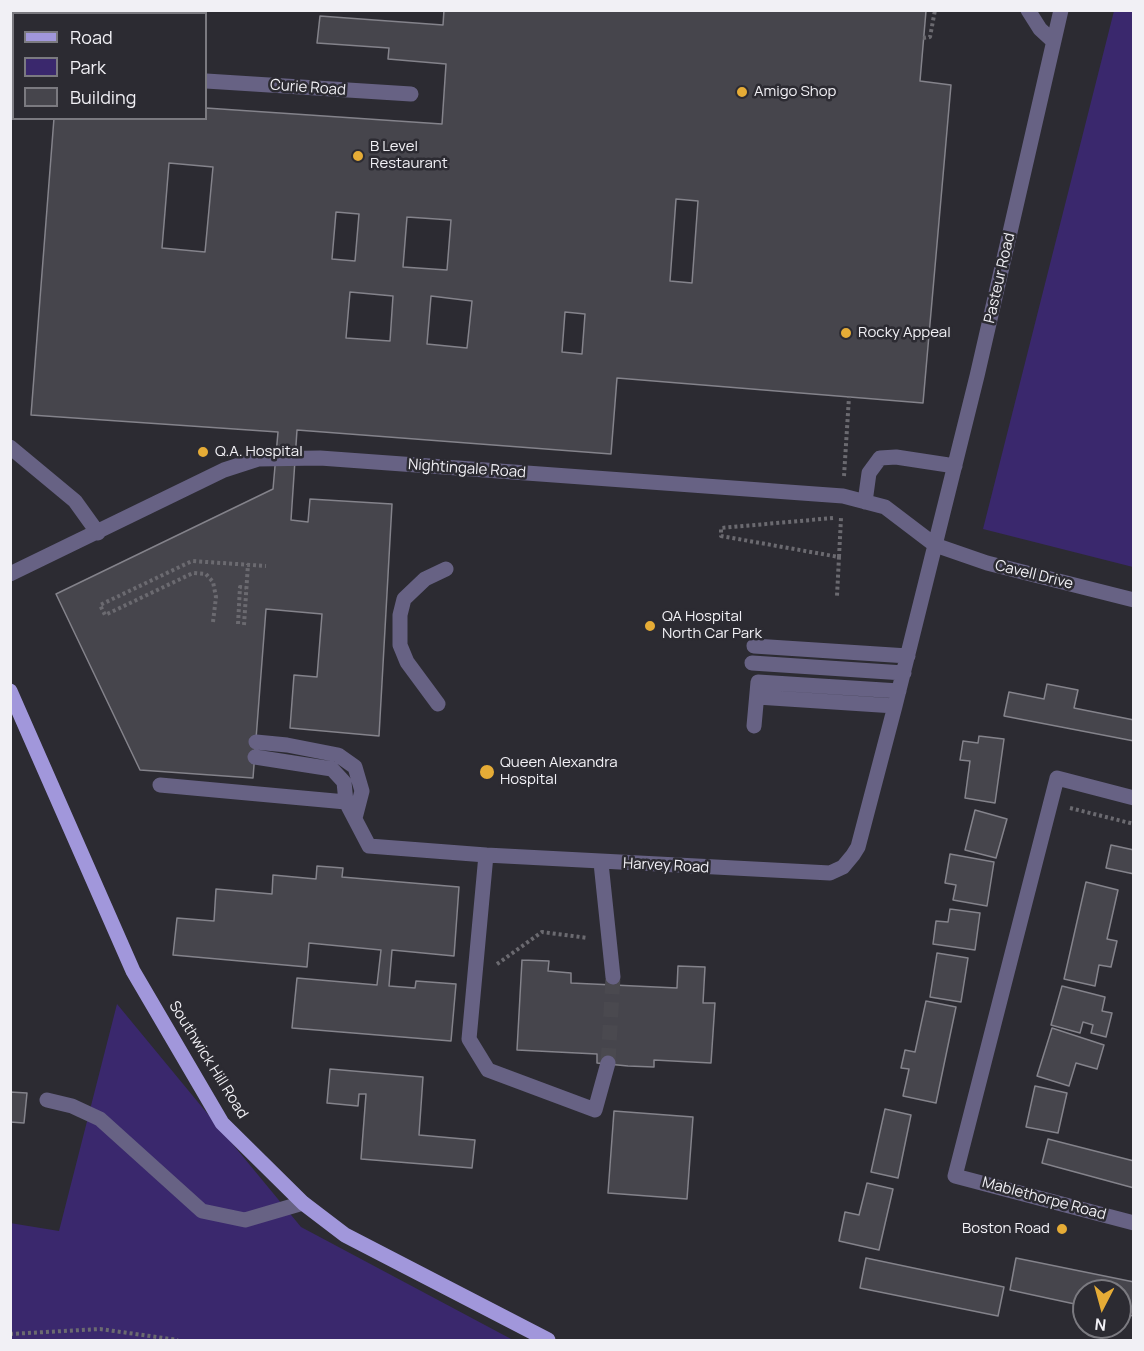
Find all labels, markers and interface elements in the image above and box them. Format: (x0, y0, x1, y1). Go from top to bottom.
legend (12, 12, 207, 120)
text: Road (70, 25, 113, 49)
text: Park (70, 55, 106, 79)
street label: Curie Road (270, 76, 346, 100)
place label: Amigo Shop (754, 83, 836, 101)
text: Building (70, 85, 136, 109)
marker: Amigo Shop (735, 85, 749, 99)
place label: B Level Restaurant (370, 138, 448, 173)
marker: B Level Restaurant (351, 149, 365, 163)
street label: Pasteur Road (981, 231, 1019, 325)
place label: Rocky Appeal (858, 324, 951, 342)
marker: Rocky Appeal (839, 326, 853, 340)
place label: Q.A. Hospital (215, 443, 303, 461)
marker: Q.A. Hospital (196, 445, 210, 459)
street label: Nightingale Road (408, 456, 526, 482)
street label: Cavell Drive (993, 557, 1075, 593)
place label: QA Hospital North Car Park (662, 608, 762, 643)
marker: QA Hospital North Car Park (643, 619, 657, 633)
place label: Queen Alexandra Hospital (500, 754, 618, 789)
marker: Queen Alexandra Hospital (478, 763, 496, 781)
street label: Harvey Road (622, 855, 710, 877)
street label: Southwick Hill Road (165, 998, 251, 1122)
street label: Mablethorpe Road (980, 1174, 1108, 1224)
place label: Boston Road (962, 1220, 1050, 1238)
marker: Boston Road (1055, 1222, 1069, 1236)
north arrow (1072, 1279, 1132, 1339)
text: N (1093, 1313, 1107, 1336)

